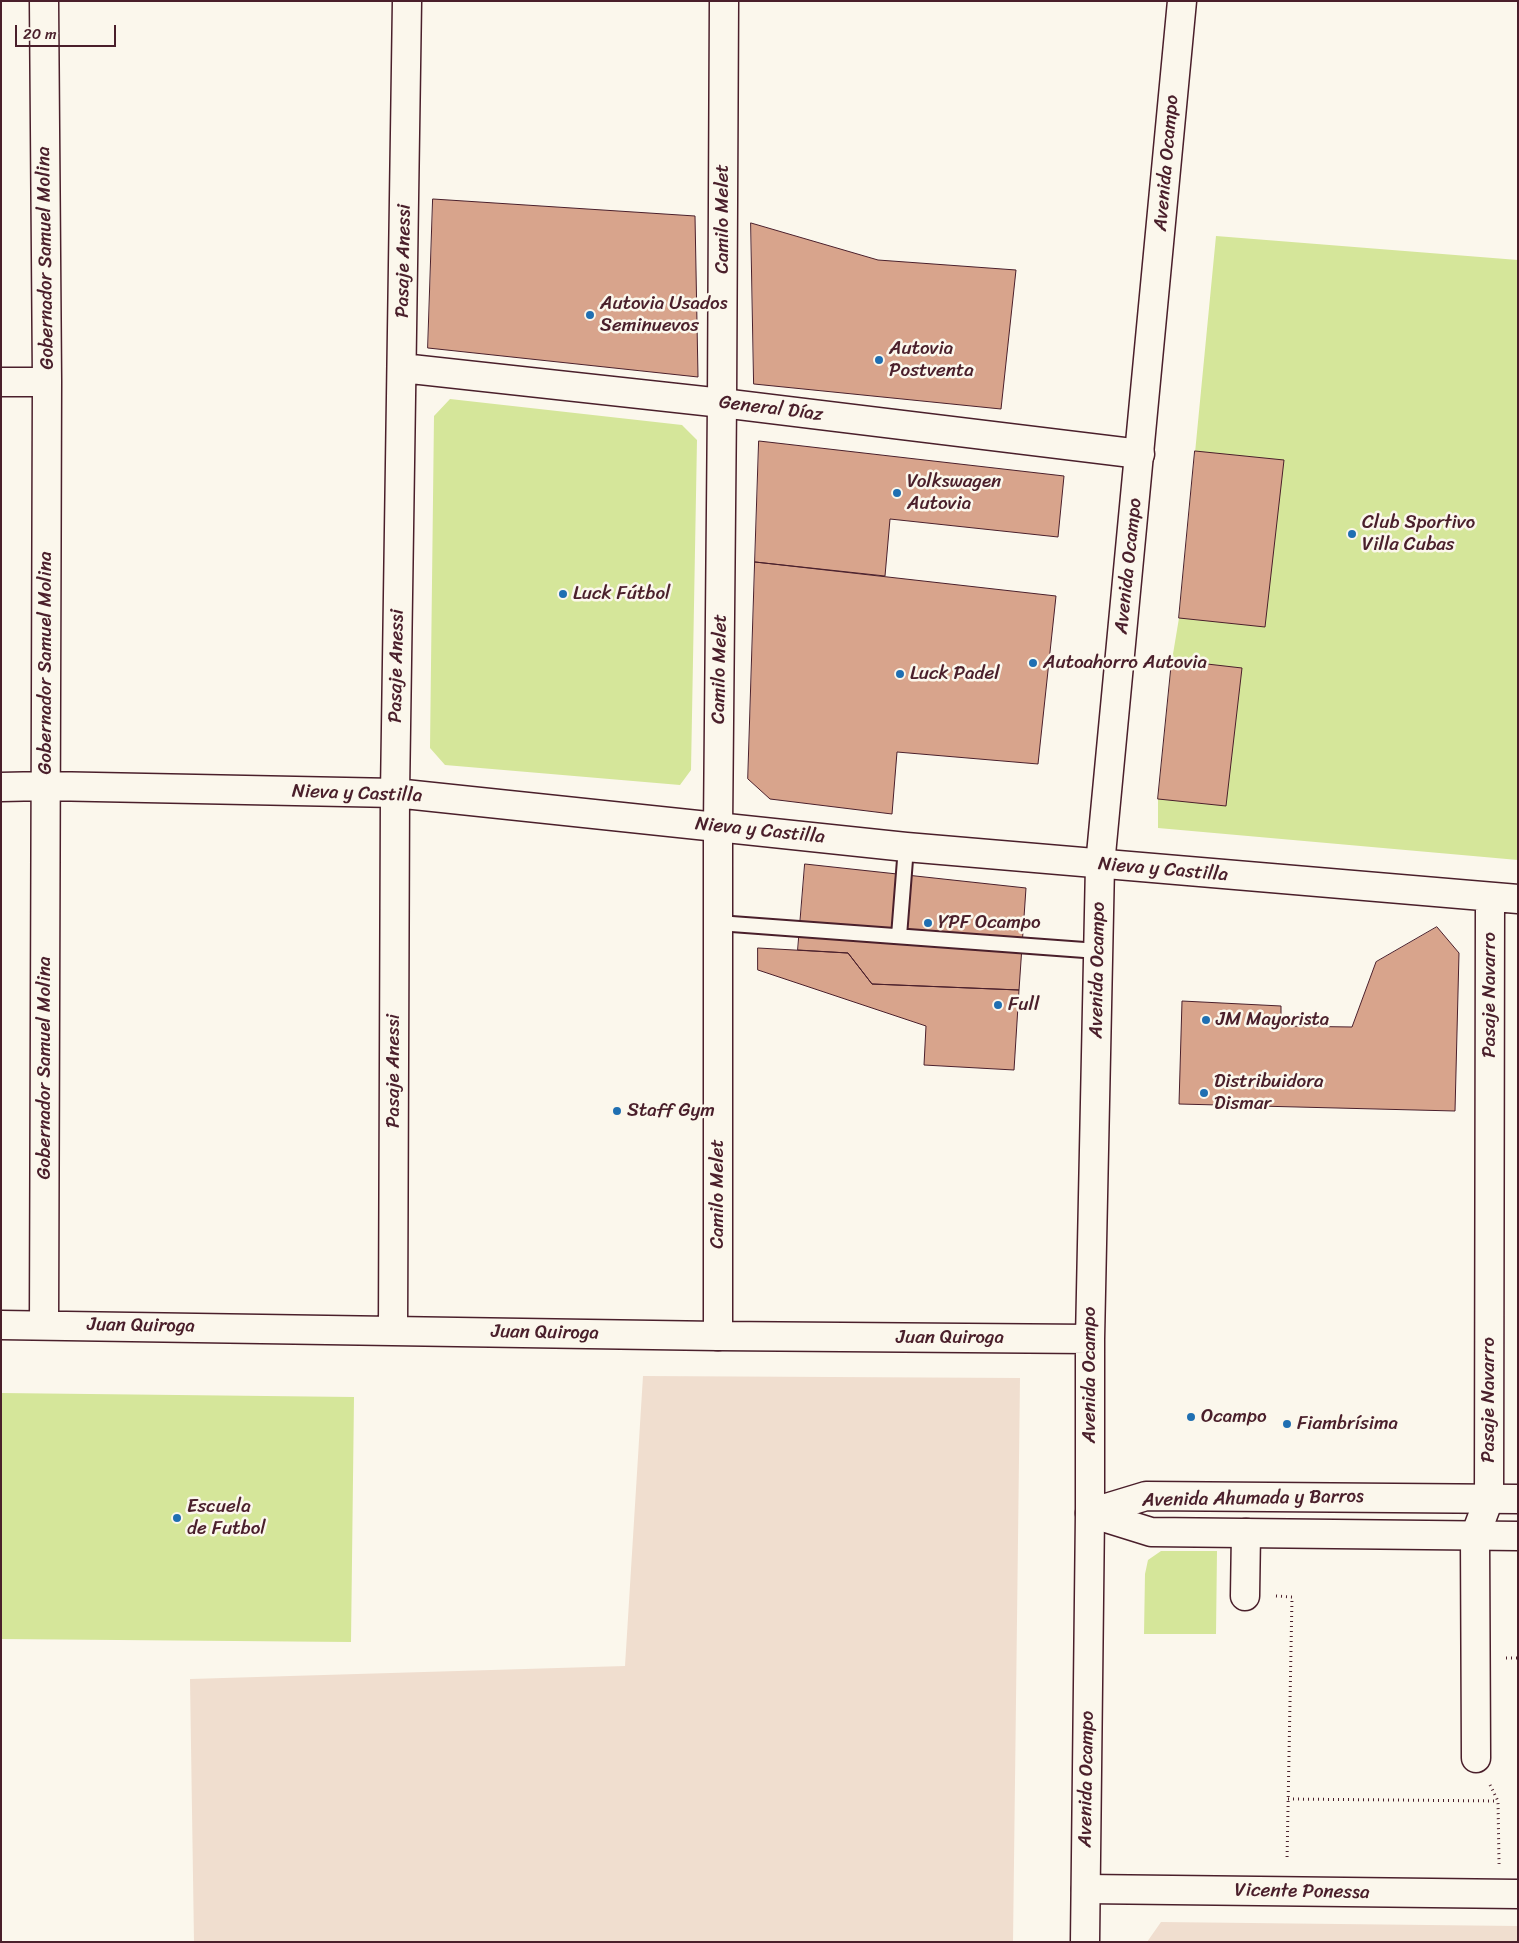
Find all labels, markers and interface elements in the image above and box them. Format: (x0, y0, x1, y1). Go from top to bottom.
scale bar (18, 15, 119, 47)
text: 20 m (23, 21, 57, 47)
street label: Avenida Ocampo (1150, 94, 1184, 232)
street label: Gobernador Samuel Molina (33, 146, 59, 370)
street label: Camilo Melet (712, 164, 734, 274)
street label: Pasaje Anessi (392, 204, 416, 318)
place label: Autovia Usados Seminuevos (600, 293, 727, 337)
marker: Autovia Usados Seminuevos (584, 309, 596, 321)
place label: Autovia Postventa (889, 338, 974, 382)
marker: Autovia Postventa (873, 354, 885, 366)
street label: General Díaz (718, 391, 824, 427)
place label: Volkswagen Autovia (907, 471, 1001, 515)
marker: Volkswagen Autovia (891, 487, 903, 499)
street label: Avenida Ocampo (1111, 497, 1147, 635)
place label: Club Sportivo Villa Cubas (1362, 512, 1475, 556)
marker: Club Sportivo Villa Cubas (1346, 528, 1358, 540)
street label: Gobernador Samuel Molina (35, 551, 57, 775)
place label: Luck Fútbol (573, 583, 671, 605)
marker: Luck Fútbol (557, 588, 569, 600)
street label: Pasaje Anessi (385, 609, 409, 723)
street label: Camilo Melet (708, 614, 732, 724)
place label: Autoahorro Autovia (1043, 652, 1207, 674)
marker: Autoahorro Autovia (1027, 657, 1039, 669)
place label: Luck Padel (910, 663, 1000, 685)
marker: Luck Padel (894, 668, 906, 680)
street label: Nieva y Castilla (291, 780, 423, 808)
street label: Nieva y Castilla (694, 813, 826, 849)
street label: Nieva y Castilla (1097, 853, 1229, 887)
street label: Avenida Ocampo (1085, 901, 1111, 1039)
place label: YPF Ocampo (938, 912, 1041, 934)
marker: YPF Ocampo (922, 917, 934, 929)
street label: Pasaje Navarro (1479, 932, 1501, 1058)
street label: Gobernador Samuel Molina (34, 956, 56, 1180)
place label: Full (1008, 994, 1039, 1016)
marker: Full (992, 999, 1004, 1011)
place label: JM Mayorista (1216, 1009, 1329, 1031)
street label: Pasaje Anessi (383, 1014, 405, 1128)
marker: JM Mayorista (1200, 1014, 1212, 1026)
place label: Distribuidora Dismar (1214, 1071, 1324, 1115)
marker: Distribuidora Dismar (1198, 1087, 1210, 1099)
place label: Staff Gym (627, 1100, 715, 1122)
marker: Staff Gym (611, 1105, 623, 1117)
street label: Camilo Melet (707, 1139, 729, 1249)
street label: Avenida Ocampo (1079, 1307, 1101, 1443)
street label: Juan Quiroga (87, 1314, 195, 1338)
street label: Juan Quiroga (491, 1321, 599, 1345)
street label: Juan Quiroga (896, 1327, 1004, 1349)
street label: Pasaje Navarro (1478, 1337, 1500, 1463)
place label: Ocampo (1201, 1406, 1267, 1428)
marker: Ocampo (1185, 1411, 1197, 1423)
place label: Fiambrísima (1297, 1413, 1398, 1435)
marker: Fiambrísima (1281, 1418, 1293, 1430)
street label: Avenida Ahumada y Barros (1142, 1486, 1364, 1512)
place label: Escuela de Futbol (187, 1496, 266, 1540)
marker: Escuela de Futbol (171, 1512, 183, 1524)
street label: Avenida Ocampo (1074, 1710, 1100, 1848)
street label: Vicente Ponessa (1234, 1879, 1370, 1905)

